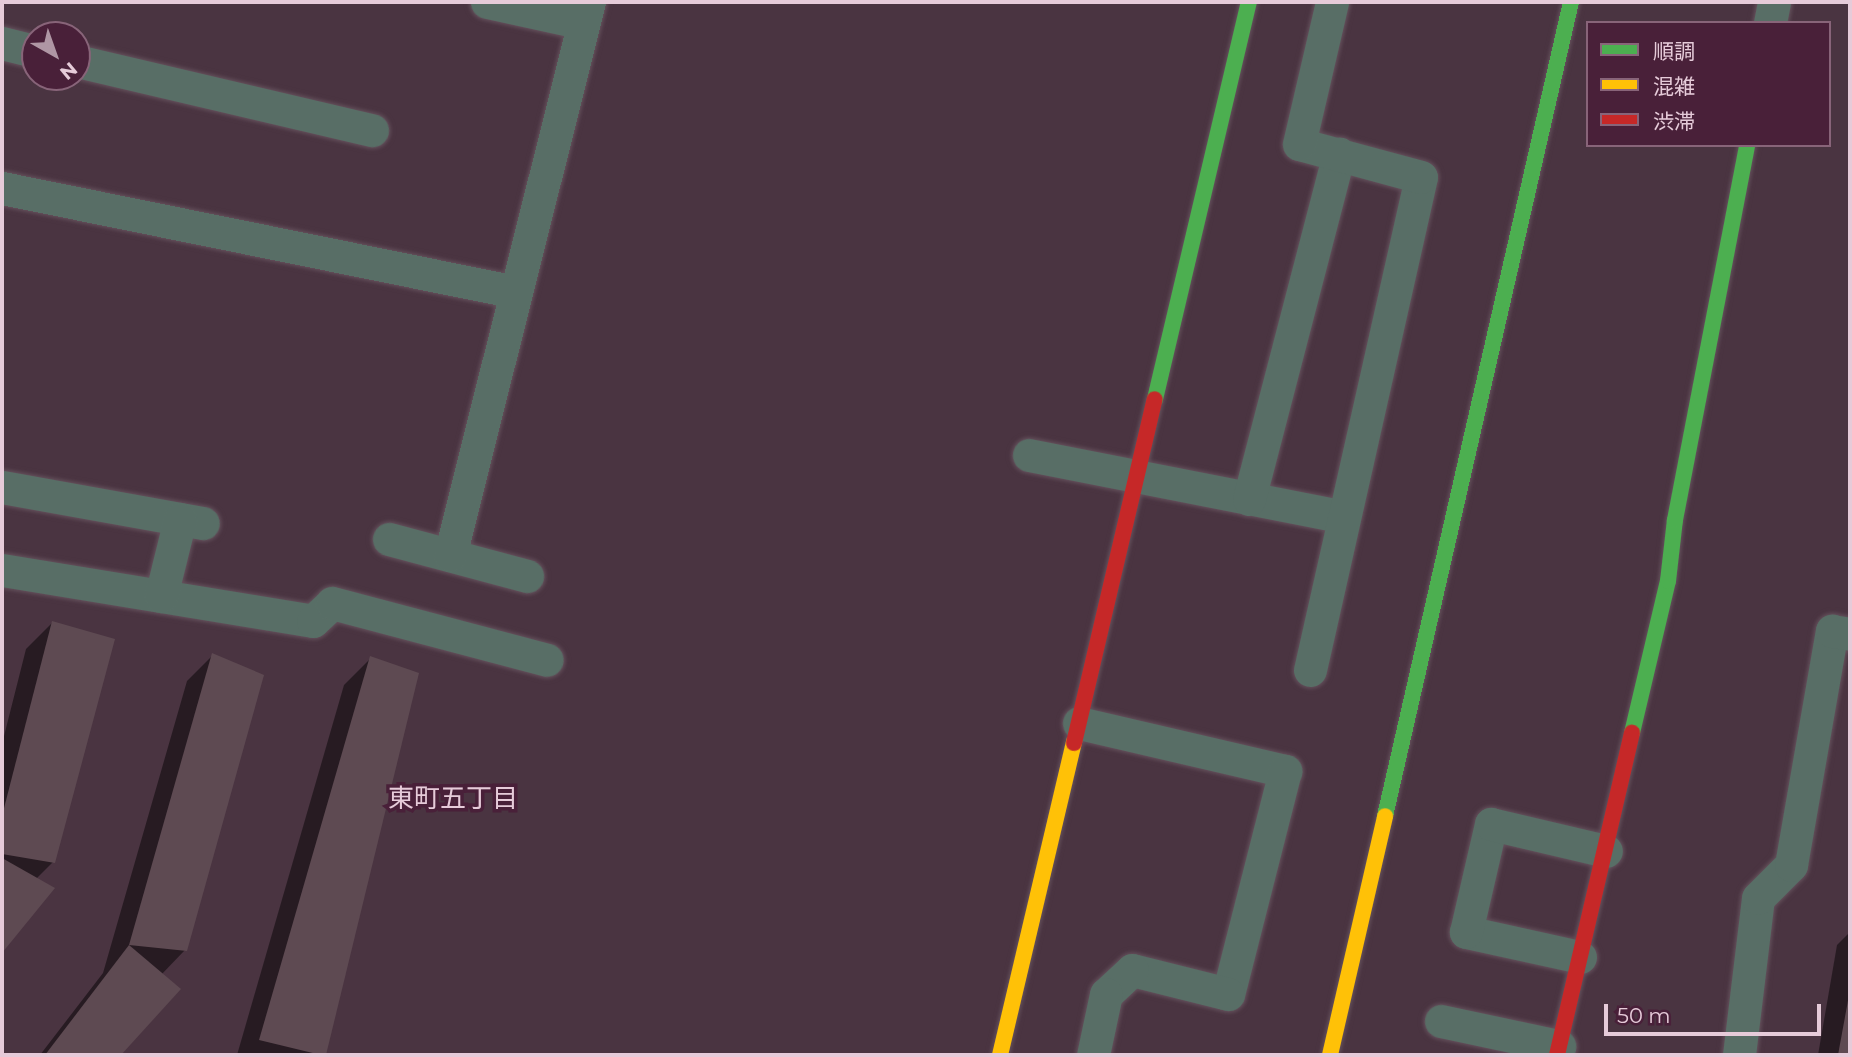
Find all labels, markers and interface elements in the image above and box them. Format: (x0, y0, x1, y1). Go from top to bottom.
north arrow (21, 21, 91, 91)
legend (1586, 21, 1831, 147)
text: 順調 (1653, 39, 1695, 64)
text: N (55, 57, 82, 85)
text: 混雑 (1653, 74, 1695, 99)
text: 渋滞 (1653, 109, 1695, 134)
district label: 東町五丁目 (388, 783, 518, 815)
scale bar (1607, 990, 1824, 1034)
text: 50 m (1617, 1003, 1671, 1028)

